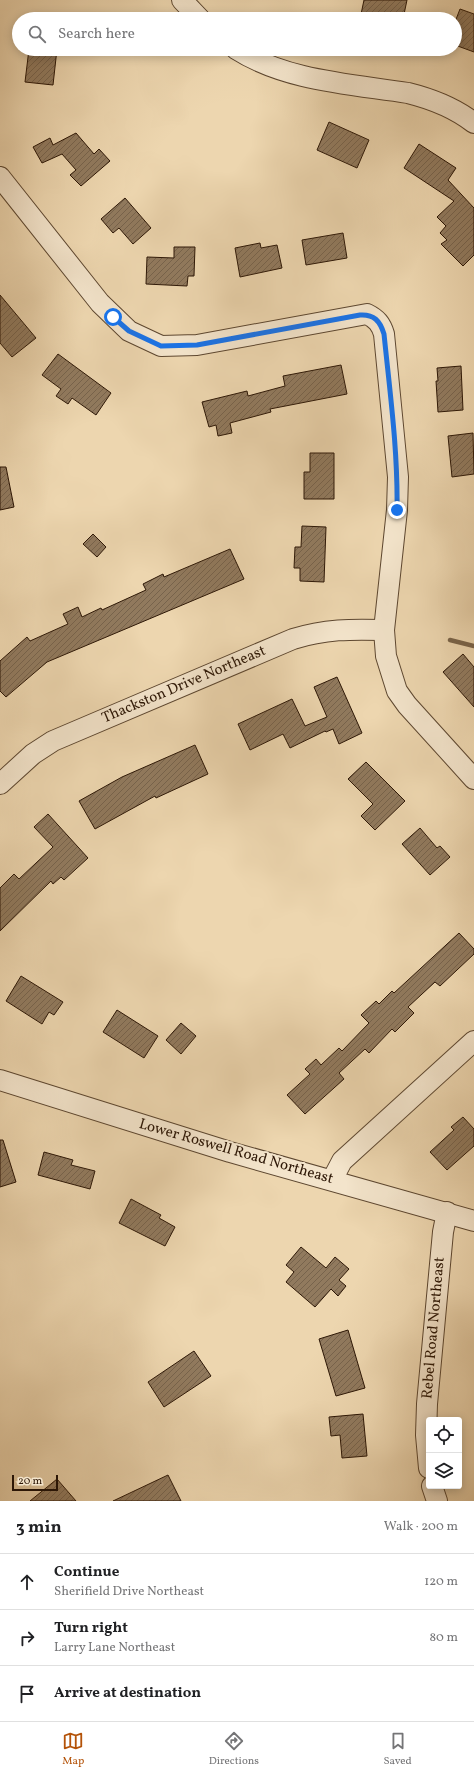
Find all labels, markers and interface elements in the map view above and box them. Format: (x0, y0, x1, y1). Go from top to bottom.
search box (12, 12, 462, 56)
icon: search (26, 23, 48, 45)
text: Search here (58, 24, 135, 45)
route start (104, 308, 122, 326)
route end (388, 501, 406, 519)
street label: Thackston Drive Northeast (99, 641, 269, 729)
street label: Lower Roswell Road Northeast (136, 1114, 336, 1190)
street label: Rebel Road Northeast (417, 1256, 451, 1400)
map controls (426, 1417, 462, 1489)
button: locate (426, 1417, 462, 1453)
button: layers (426, 1453, 462, 1489)
scale bar (12, 1473, 58, 1492)
text: 20 m (18, 1474, 42, 1489)
text: 3 min (16, 1516, 62, 1539)
text: Walk · 200 m (384, 1518, 458, 1536)
text: Continue (54, 1562, 119, 1583)
icon: ahead (16, 1571, 38, 1593)
text: 120 m (424, 1573, 458, 1591)
text: Sherifield Drive Northeast (54, 1583, 204, 1601)
text: Turn right (54, 1618, 128, 1639)
icon: right (16, 1627, 38, 1649)
text: 80 m (429, 1629, 458, 1647)
text: Larry Lane Northeast (54, 1639, 175, 1657)
icon: arrive (16, 1683, 38, 1705)
text: Arrive at destination (54, 1683, 201, 1704)
tab: Map (62, 1730, 84, 1769)
tab: Directions (209, 1730, 259, 1769)
tab: Saved (383, 1730, 412, 1769)

